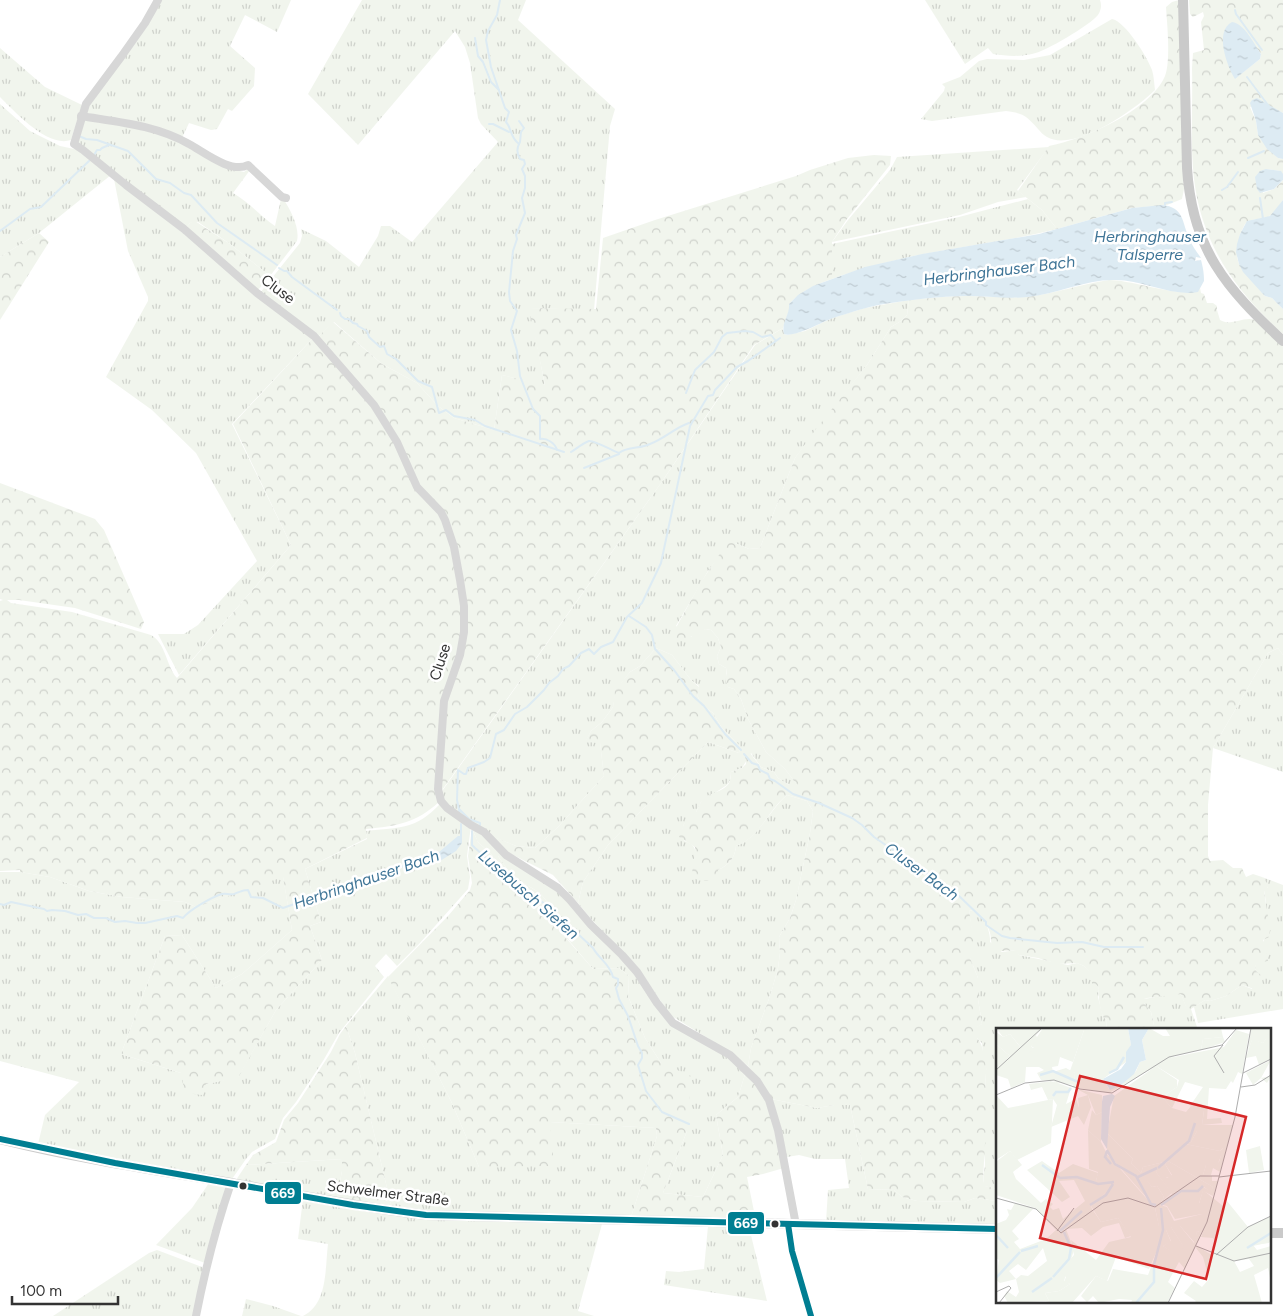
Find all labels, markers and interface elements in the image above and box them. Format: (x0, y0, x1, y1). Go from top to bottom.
water label: Herbringhauser Talsperre (1094, 227, 1207, 264)
water label: Herbringhauser Bach (922, 252, 1076, 289)
street label: Cluse (258, 270, 298, 308)
street label: Cluse (426, 641, 454, 683)
water label: Cluser Bach (881, 838, 962, 905)
water label: Herbringhauser Bach (291, 846, 442, 913)
water label: Lusebusch Siefen (475, 846, 583, 943)
inset map (996, 1028, 1270, 1304)
street label: Schwelmer Straße (326, 1177, 450, 1209)
unlabelled marker (238, 1181, 248, 1191)
line badge: 669 (264, 1181, 302, 1205)
text: 669 (271, 1185, 295, 1202)
line badge: 669 (727, 1211, 765, 1235)
text: 669 (734, 1215, 758, 1232)
unlabelled marker (770, 1219, 780, 1229)
scale bar (12, 1274, 119, 1306)
text: 100 m (20, 1282, 62, 1300)

